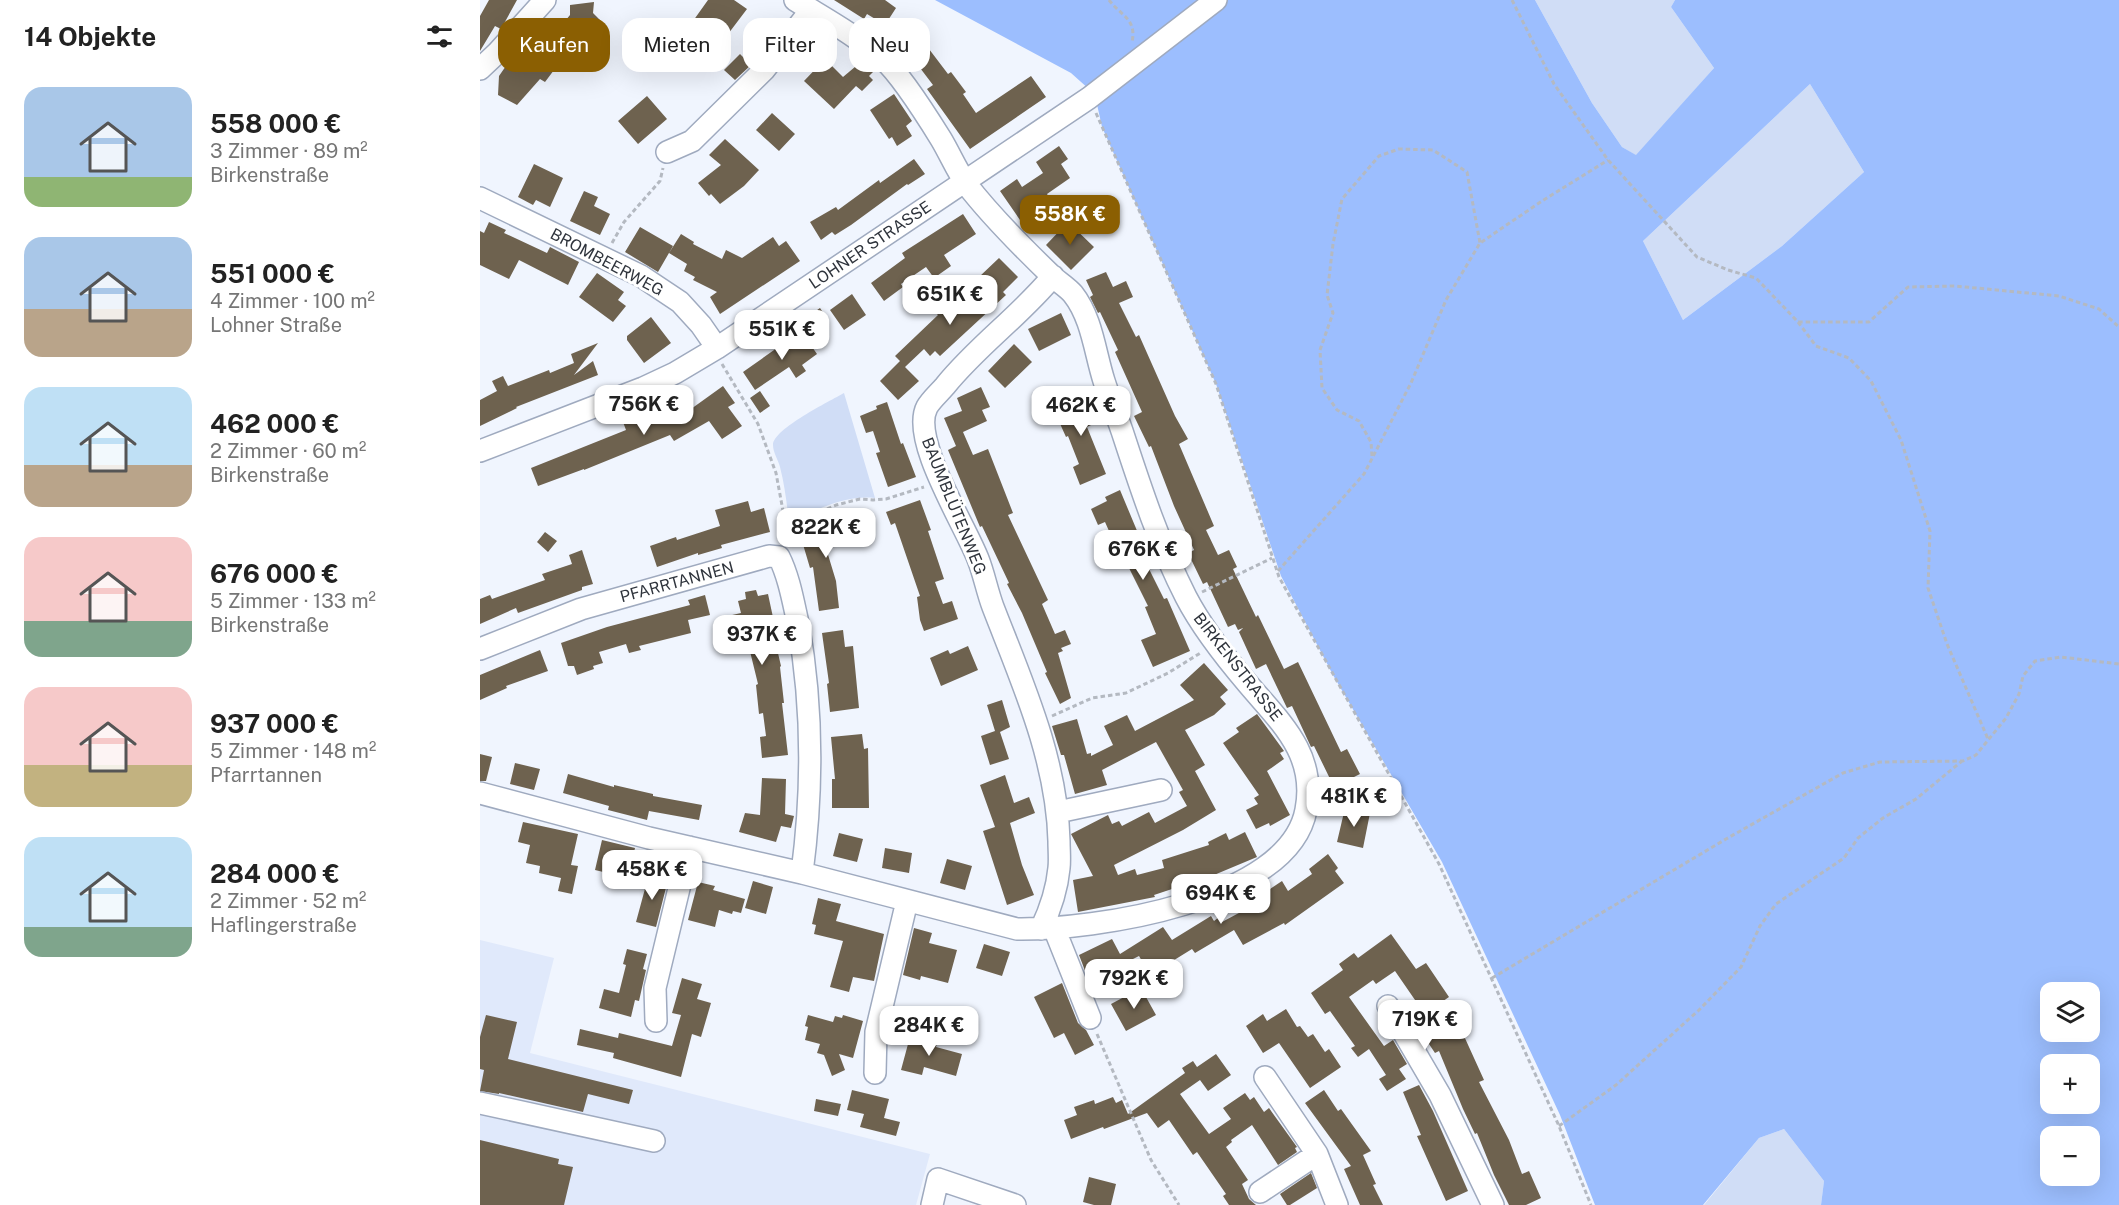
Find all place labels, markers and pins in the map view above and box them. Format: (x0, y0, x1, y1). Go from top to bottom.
pin: 558K € (1021, 195, 1119, 246)
pin: 651K € (901, 275, 999, 326)
pin: 551K € (733, 310, 831, 361)
pin: 756K € (595, 385, 693, 436)
pin: 462K € (1032, 386, 1130, 437)
pin: 822K € (777, 508, 875, 559)
pin: 676K € (1094, 530, 1192, 581)
pin: 937K € (713, 615, 811, 666)
pin: 481K € (1305, 777, 1403, 828)
pin: 458K € (603, 850, 701, 901)
pin: 694K € (1172, 874, 1270, 925)
pin: 792K € (1085, 959, 1183, 1010)
pin: 719K € (1376, 1000, 1474, 1051)
pin: 284K € (880, 1006, 978, 1057)

